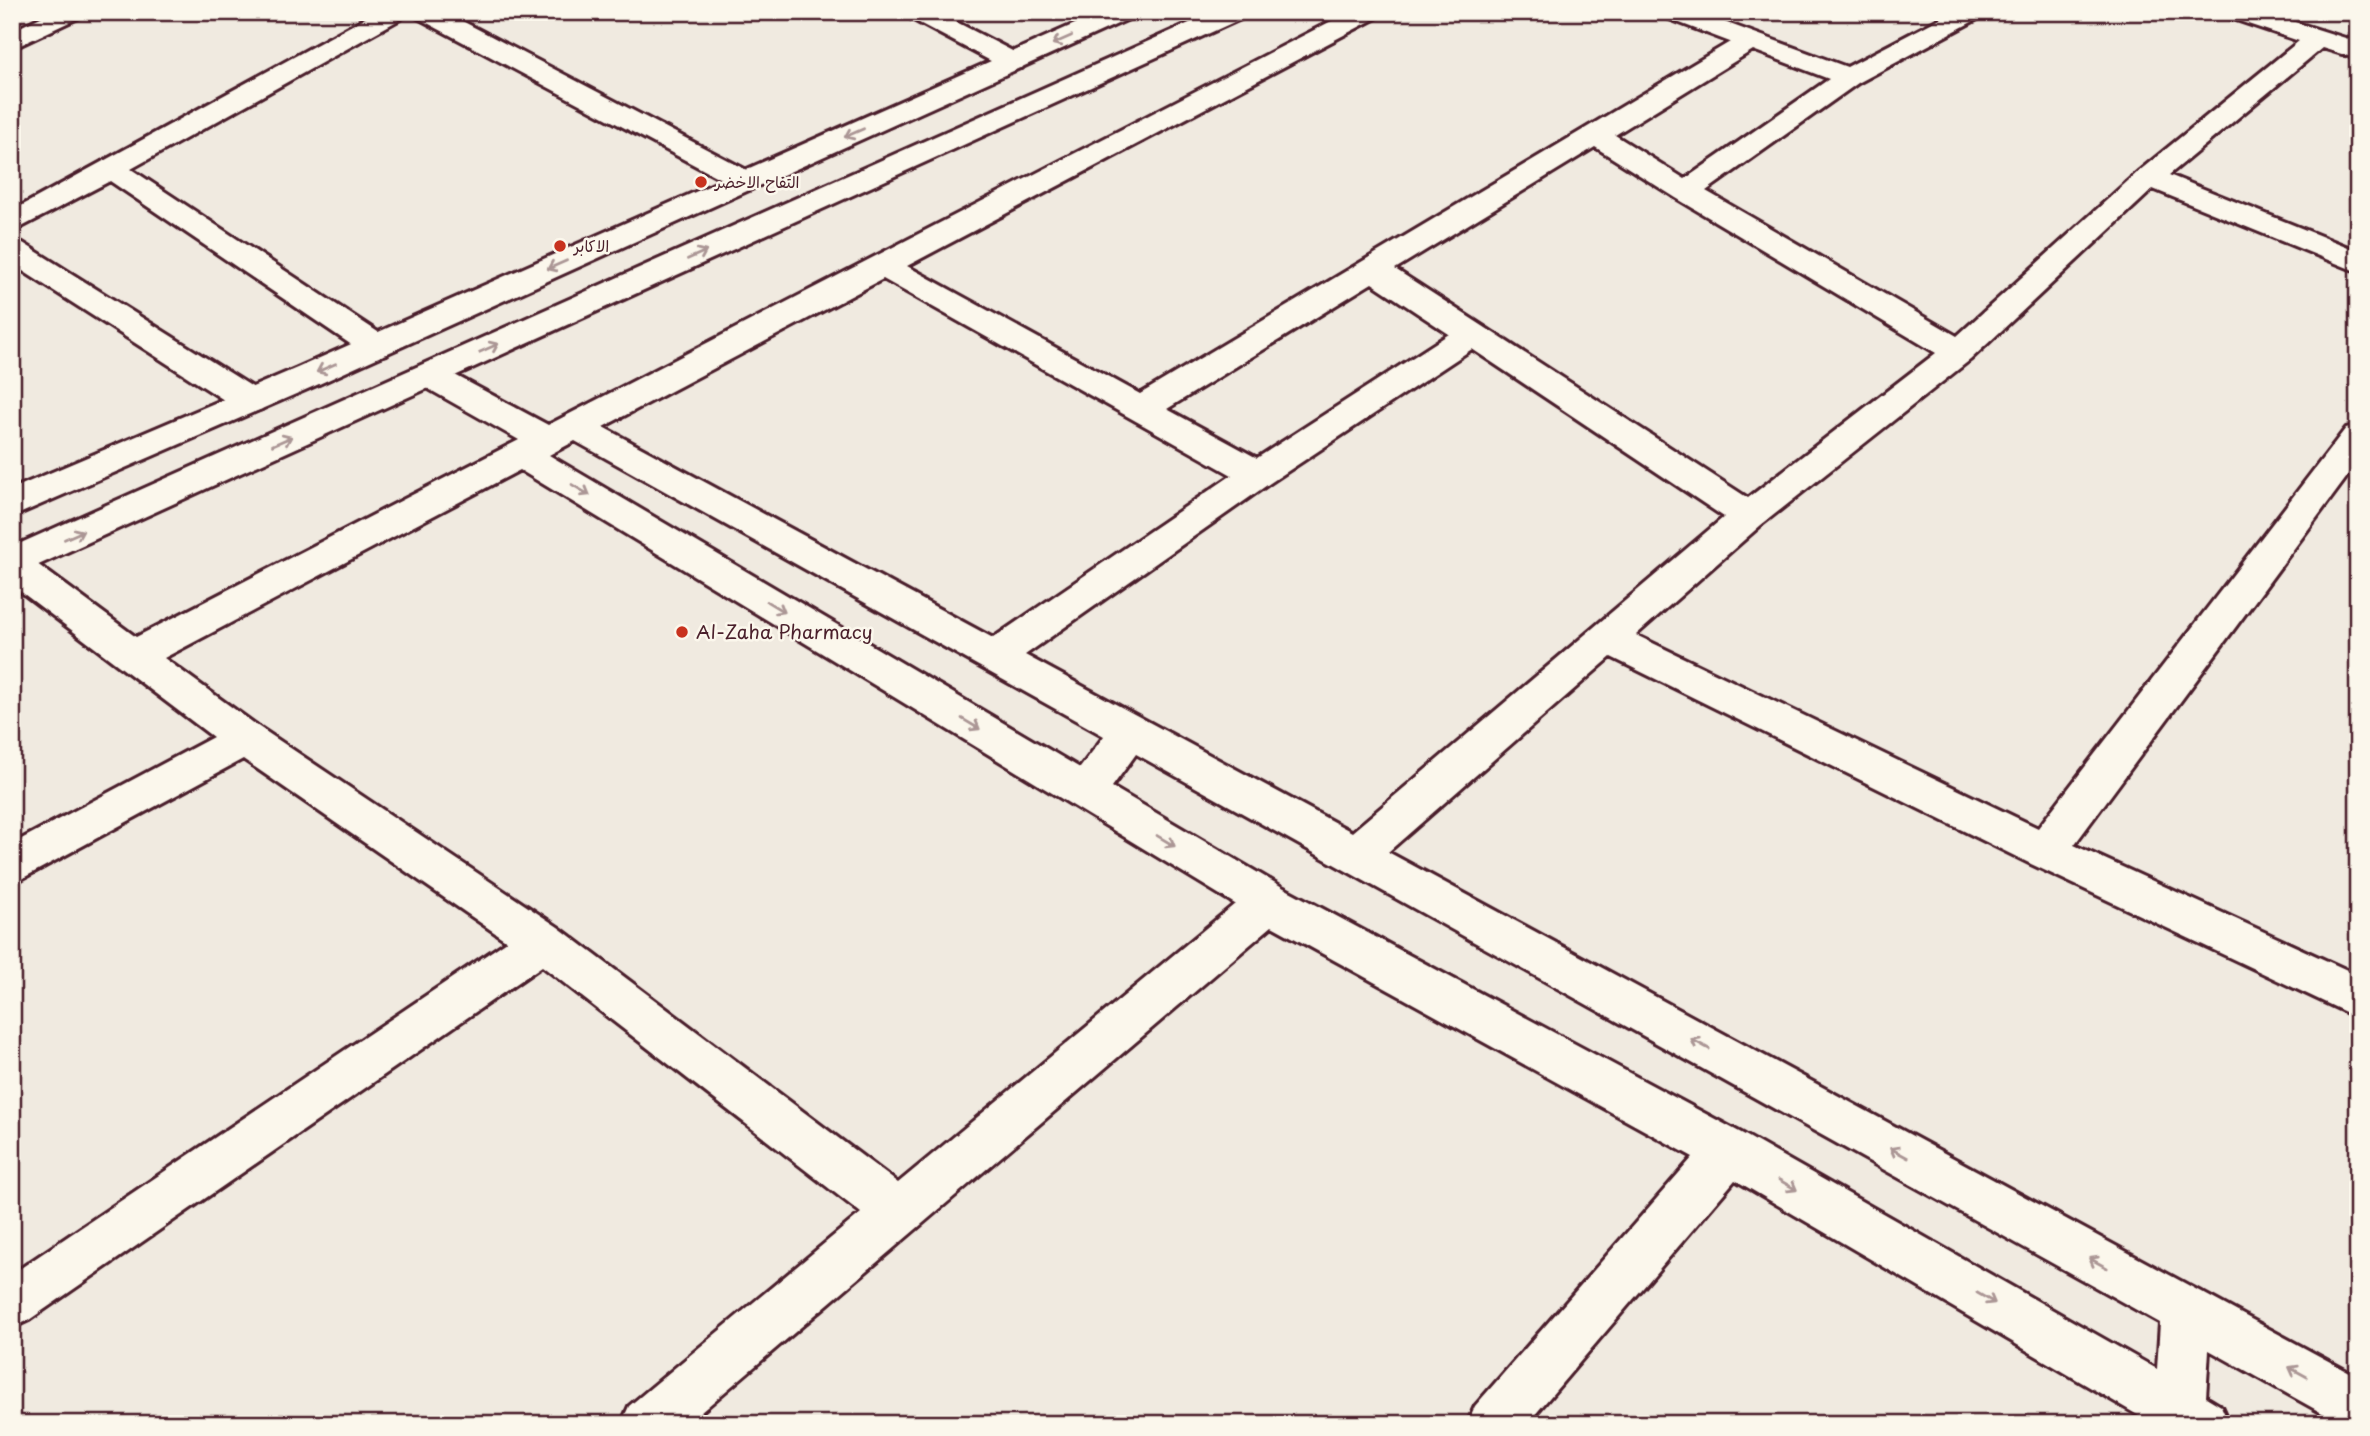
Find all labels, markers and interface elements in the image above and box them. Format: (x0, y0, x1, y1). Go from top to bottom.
one-way arrow (1051, 34, 1073, 47)
one-way arrow (844, 127, 865, 140)
place label: التفاح الاخضر (713, 169, 800, 193)
marker: التفاح الاخضر (693, 174, 709, 190)
place label: الاكابر (572, 233, 609, 257)
marker: الاكابر (552, 238, 568, 254)
one-way arrow (686, 248, 707, 261)
one-way arrow (546, 259, 568, 272)
one-way arrow (478, 341, 500, 354)
one-way arrow (316, 362, 338, 375)
one-way arrow (271, 434, 292, 447)
one-way arrow (570, 483, 590, 497)
one-way arrow (63, 528, 85, 541)
one-way arrow (765, 600, 785, 614)
place label: Al-Zaha Pharmacy (696, 617, 873, 645)
marker: Al-Zaha Pharmacy (674, 624, 690, 640)
one-way arrow (960, 717, 980, 731)
one-way arrow (1156, 834, 1176, 848)
one-way arrow (1690, 1037, 1710, 1051)
one-way arrow (1889, 1146, 1910, 1160)
one-way arrow (1778, 1178, 1798, 1192)
one-way arrow (2089, 1256, 2109, 1270)
one-way arrow (1975, 1292, 1995, 1306)
one-way arrow (2288, 1365, 2309, 1378)

